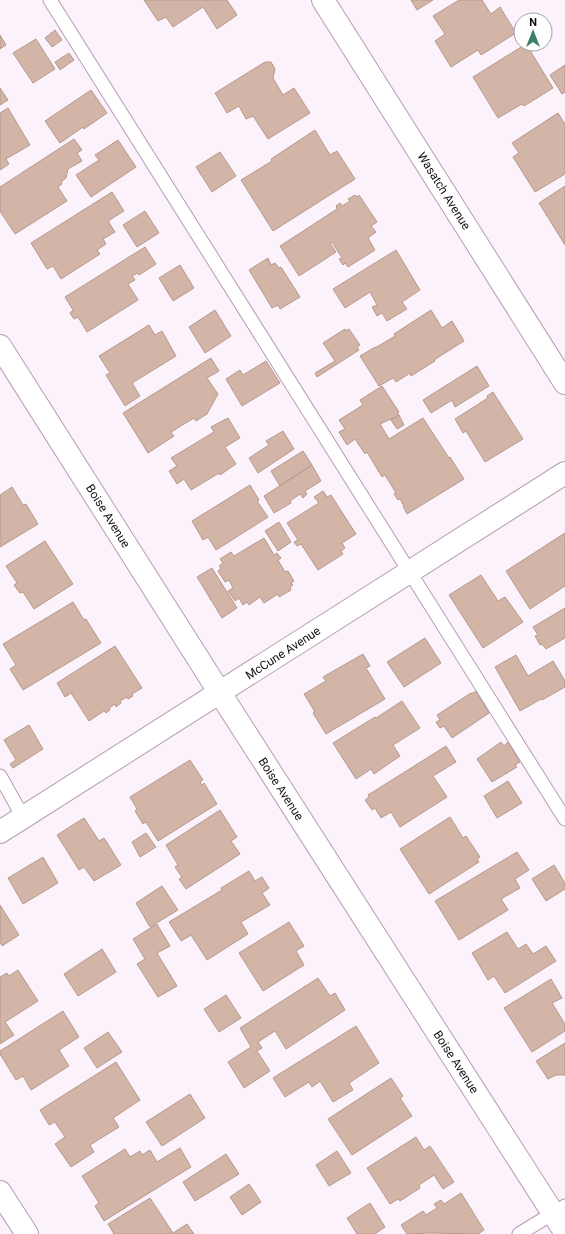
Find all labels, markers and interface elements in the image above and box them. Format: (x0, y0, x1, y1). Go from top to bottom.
north arrow (513, 12, 553, 52)
text: N (529, 16, 537, 29)
street label: Wasatch Avenue (415, 150, 473, 232)
street label: Boise Avenue (83, 482, 133, 550)
street label: McCune Avenue (243, 624, 323, 682)
street label: Boise Avenue (256, 755, 306, 823)
street label: Boise Avenue (431, 1028, 481, 1096)

